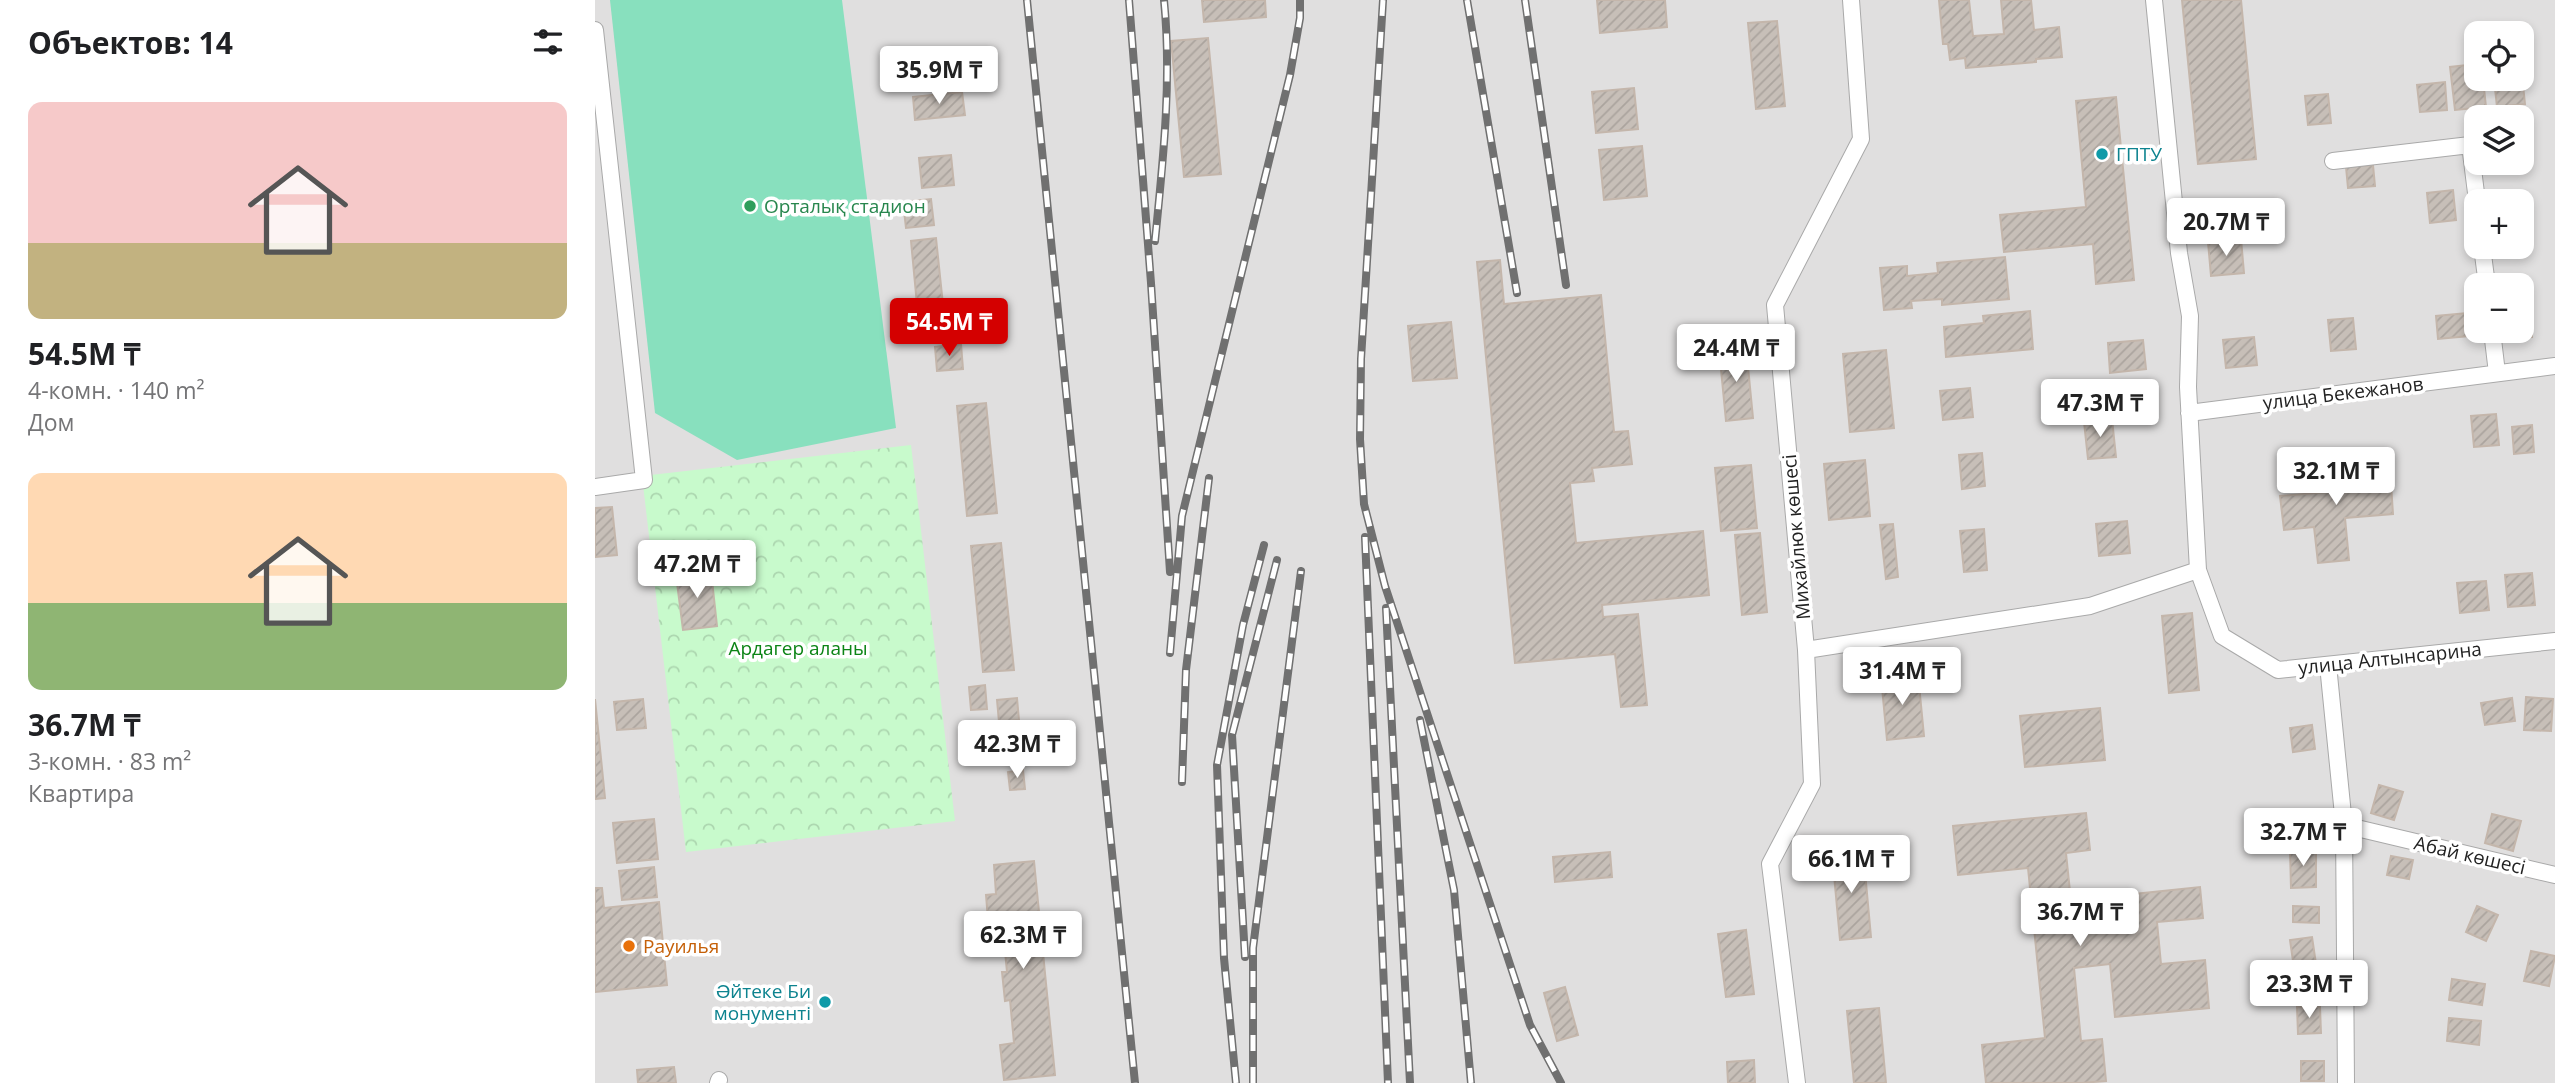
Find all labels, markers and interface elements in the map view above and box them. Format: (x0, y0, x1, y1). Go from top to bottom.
map controls (2464, 21, 2534, 343)
button: locate (2464, 21, 2534, 91)
text: Объектов: 14 (28, 22, 233, 63)
icon: filters (529, 23, 567, 61)
pin: 35.9M ₸ (874, 46, 1004, 106)
text: 35.9M ₸ (896, 53, 982, 85)
button: layers (2464, 105, 2534, 175)
place label: ГПТУ (2116, 141, 2162, 167)
marker: ГПТУ (2094, 146, 2110, 162)
icon: home (235, 147, 361, 273)
button: + (2464, 189, 2534, 259)
place label: Орталық стадион (764, 193, 926, 219)
marker: Орталық стадион (742, 198, 758, 214)
pin: 20.7M ₸ (2161, 198, 2291, 258)
text: 20.7M ₸ (2183, 205, 2269, 237)
button: − (2464, 273, 2534, 343)
pin: 54.5M ₸ (884, 298, 1014, 358)
text: 54.5M ₸ (906, 305, 992, 337)
pin: 24.4M ₸ (1671, 324, 1801, 384)
text: 24.4M ₸ (1693, 331, 1779, 363)
text: 54.5M ₸ (28, 333, 140, 374)
street label: улица Бекежанов (2261, 370, 2425, 416)
text: 4-комн. · 140 m² (28, 374, 204, 406)
pin: 47.3M ₸ (2035, 380, 2165, 439)
text: 47.3M ₸ (2057, 386, 2143, 418)
text: Дом (28, 406, 74, 438)
pin: 32.1M ₸ (2271, 448, 2401, 507)
street label: Михайлюк көшесі (1776, 453, 1816, 621)
text: 32.1M ₸ (2293, 454, 2379, 486)
icon: home (235, 518, 361, 644)
pin: 47.2M ₸ (632, 540, 762, 600)
text: 47.2M ₸ (654, 547, 740, 579)
park label: Ардагер аланы (728, 635, 868, 661)
street label: улица Алтынсарина (2297, 635, 2483, 681)
pin: 31.4M ₸ (1837, 648, 1967, 707)
text: 31.4M ₸ (1859, 654, 1945, 686)
text: 36.7M ₸ (28, 704, 140, 745)
pin: 42.3M ₸ (952, 720, 1082, 780)
text: 42.3M ₸ (974, 727, 1060, 759)
text: 3-комн. · 83 m² (28, 745, 191, 777)
text: Квартира (28, 777, 134, 809)
pin: 32.7M ₸ (2238, 808, 2368, 868)
text: 32.7M ₸ (2260, 815, 2346, 847)
street label: Абай көшесі (2412, 830, 2528, 880)
pin: 66.1M ₸ (1786, 836, 1916, 895)
text: 66.1M ₸ (1808, 842, 1894, 874)
pin: 36.7M ₸ (2015, 888, 2145, 948)
text: 36.7M ₸ (2037, 895, 2123, 927)
pin: 62.3M ₸ (958, 912, 1088, 971)
text: 62.3M ₸ (980, 918, 1066, 950)
place label: Рауилья (643, 933, 719, 959)
marker: Рауилья (621, 938, 637, 954)
pin: 23.3M ₸ (2244, 960, 2374, 1020)
text: 23.3M ₸ (2266, 967, 2352, 999)
place label: Əйтеке Би монументі (714, 978, 811, 1026)
marker: Əйтеке Би монументі (817, 994, 833, 1010)

